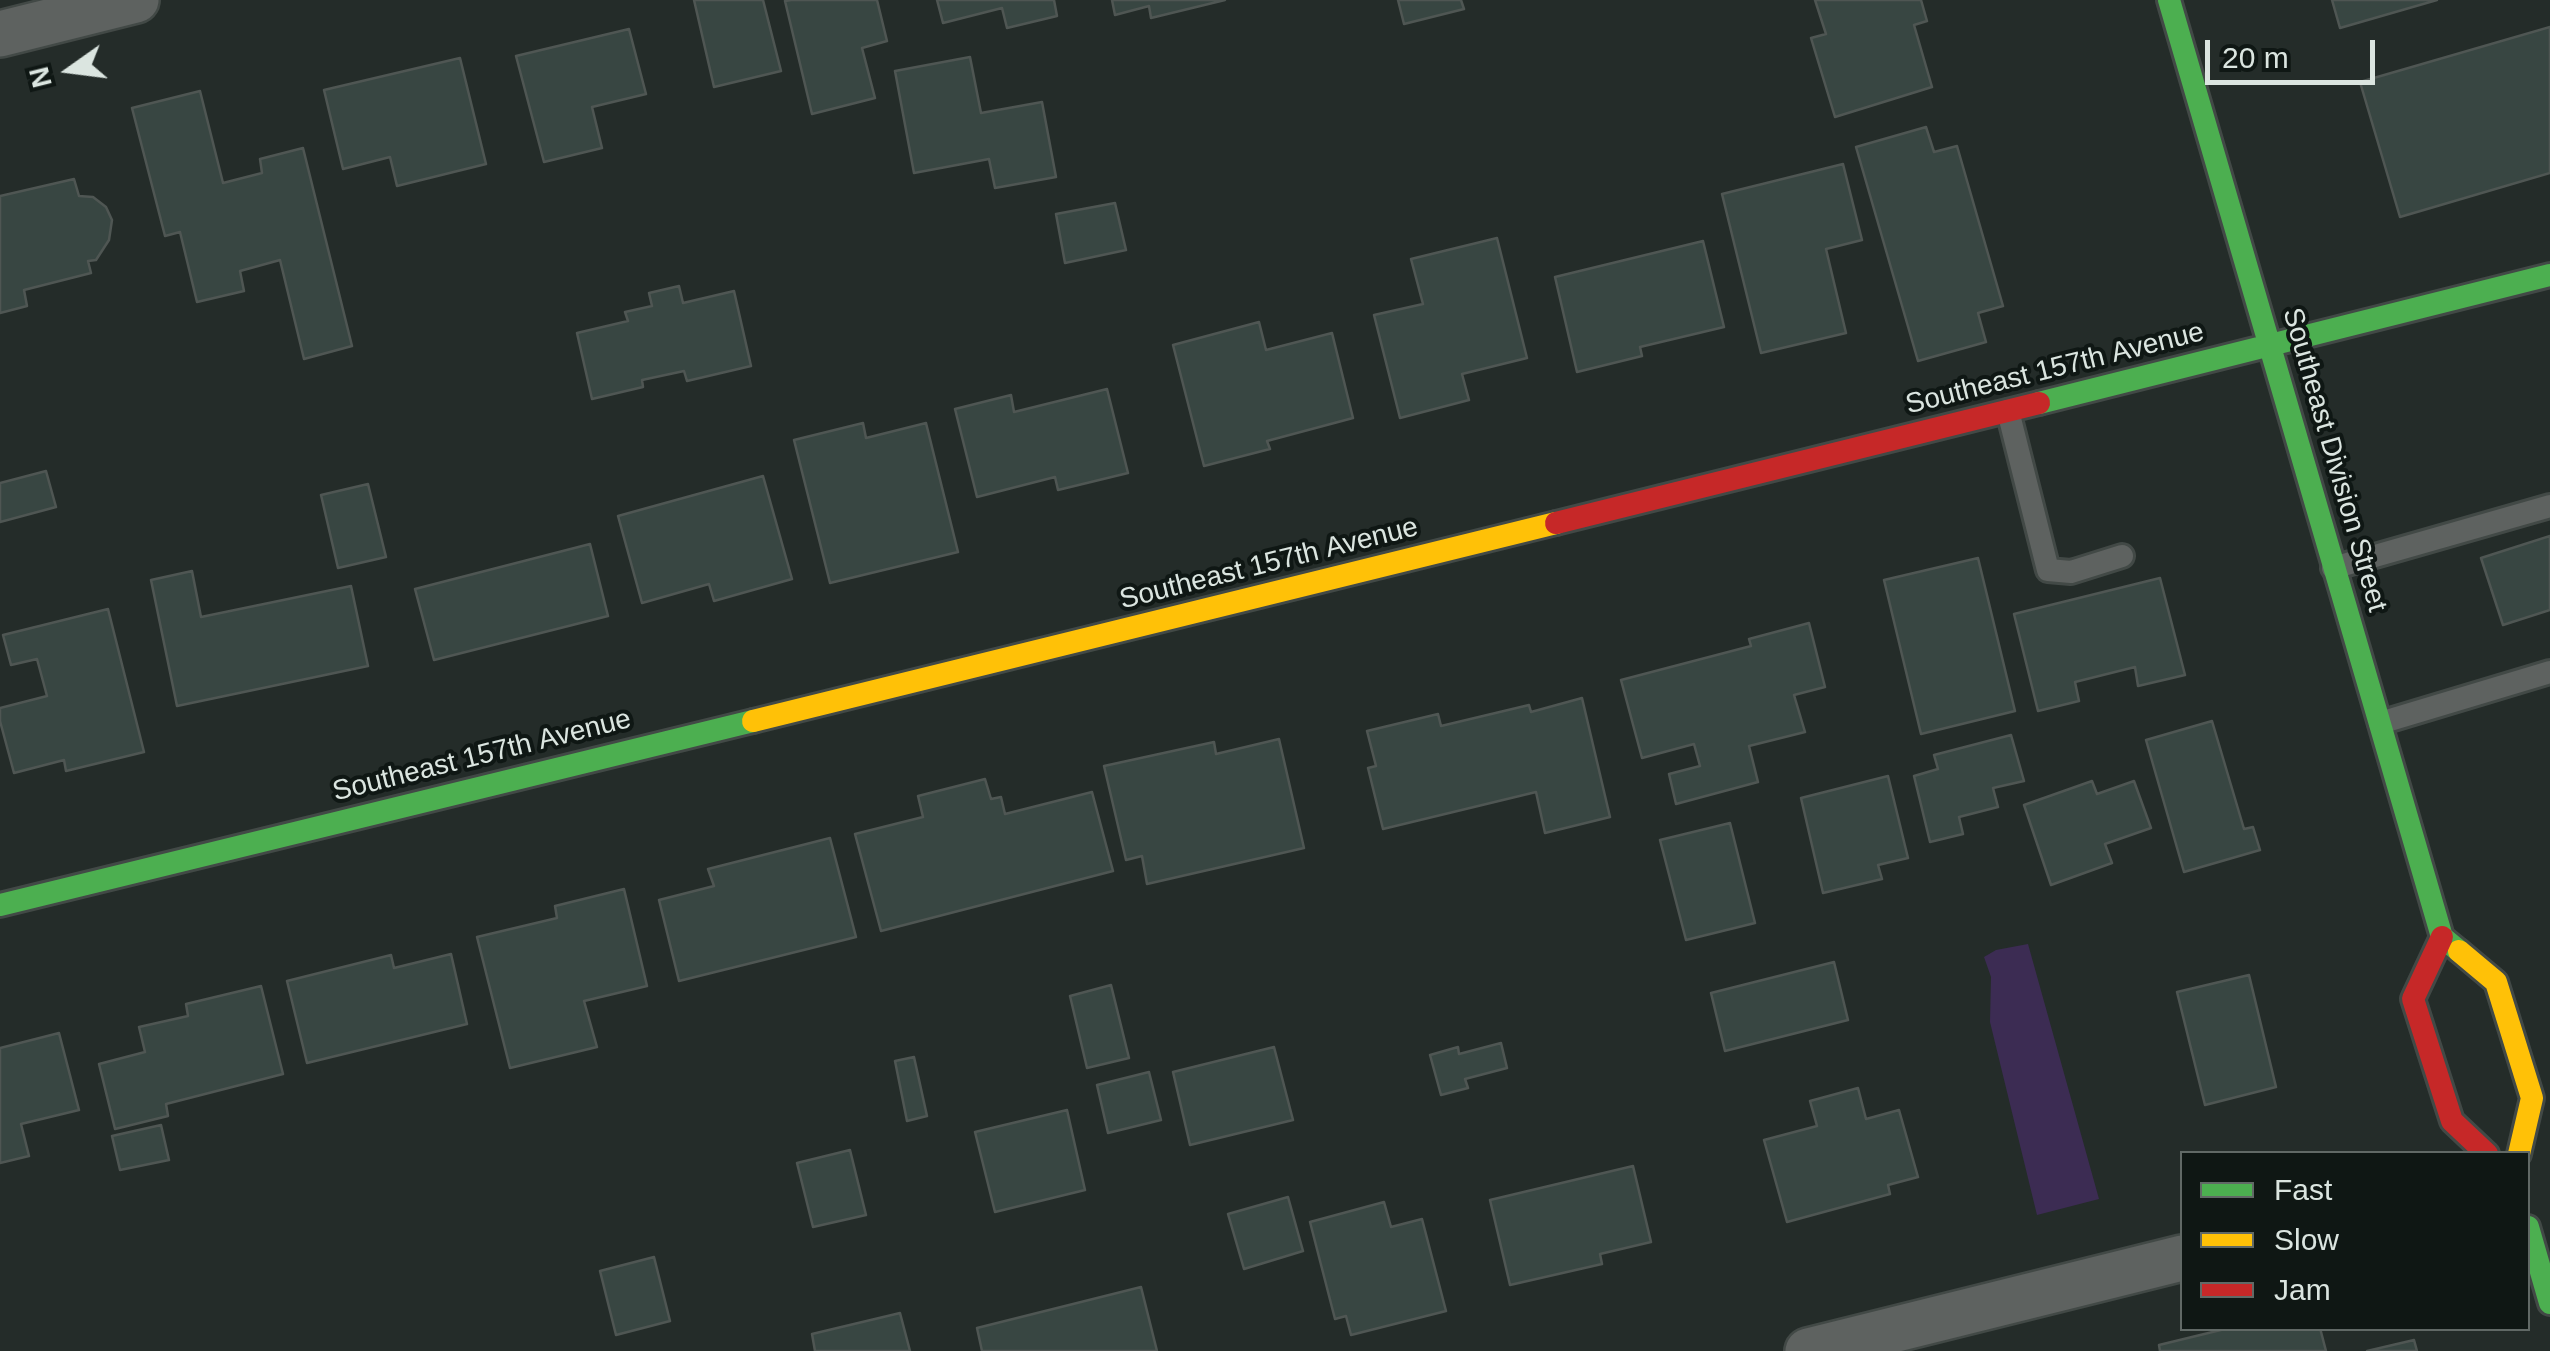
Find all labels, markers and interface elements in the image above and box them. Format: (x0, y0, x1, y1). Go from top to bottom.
north arrow (20, 20, 120, 120)
scale bar (2210, 20, 2380, 82)
text: 20 m (2222, 41, 2289, 74)
text: N (23, 64, 58, 91)
street label: Southeast Division Street (2275, 304, 2393, 616)
street label: Southeast 157th Avenue (1902, 316, 2208, 422)
street label: Southeast 157th Avenue (1116, 511, 1422, 617)
street label: Southeast 157th Avenue (329, 703, 635, 809)
legend (2180, 1151, 2530, 1331)
text: Fast (2274, 1173, 2332, 1206)
text: Slow (2274, 1223, 2339, 1256)
text: Jam (2274, 1273, 2331, 1306)

